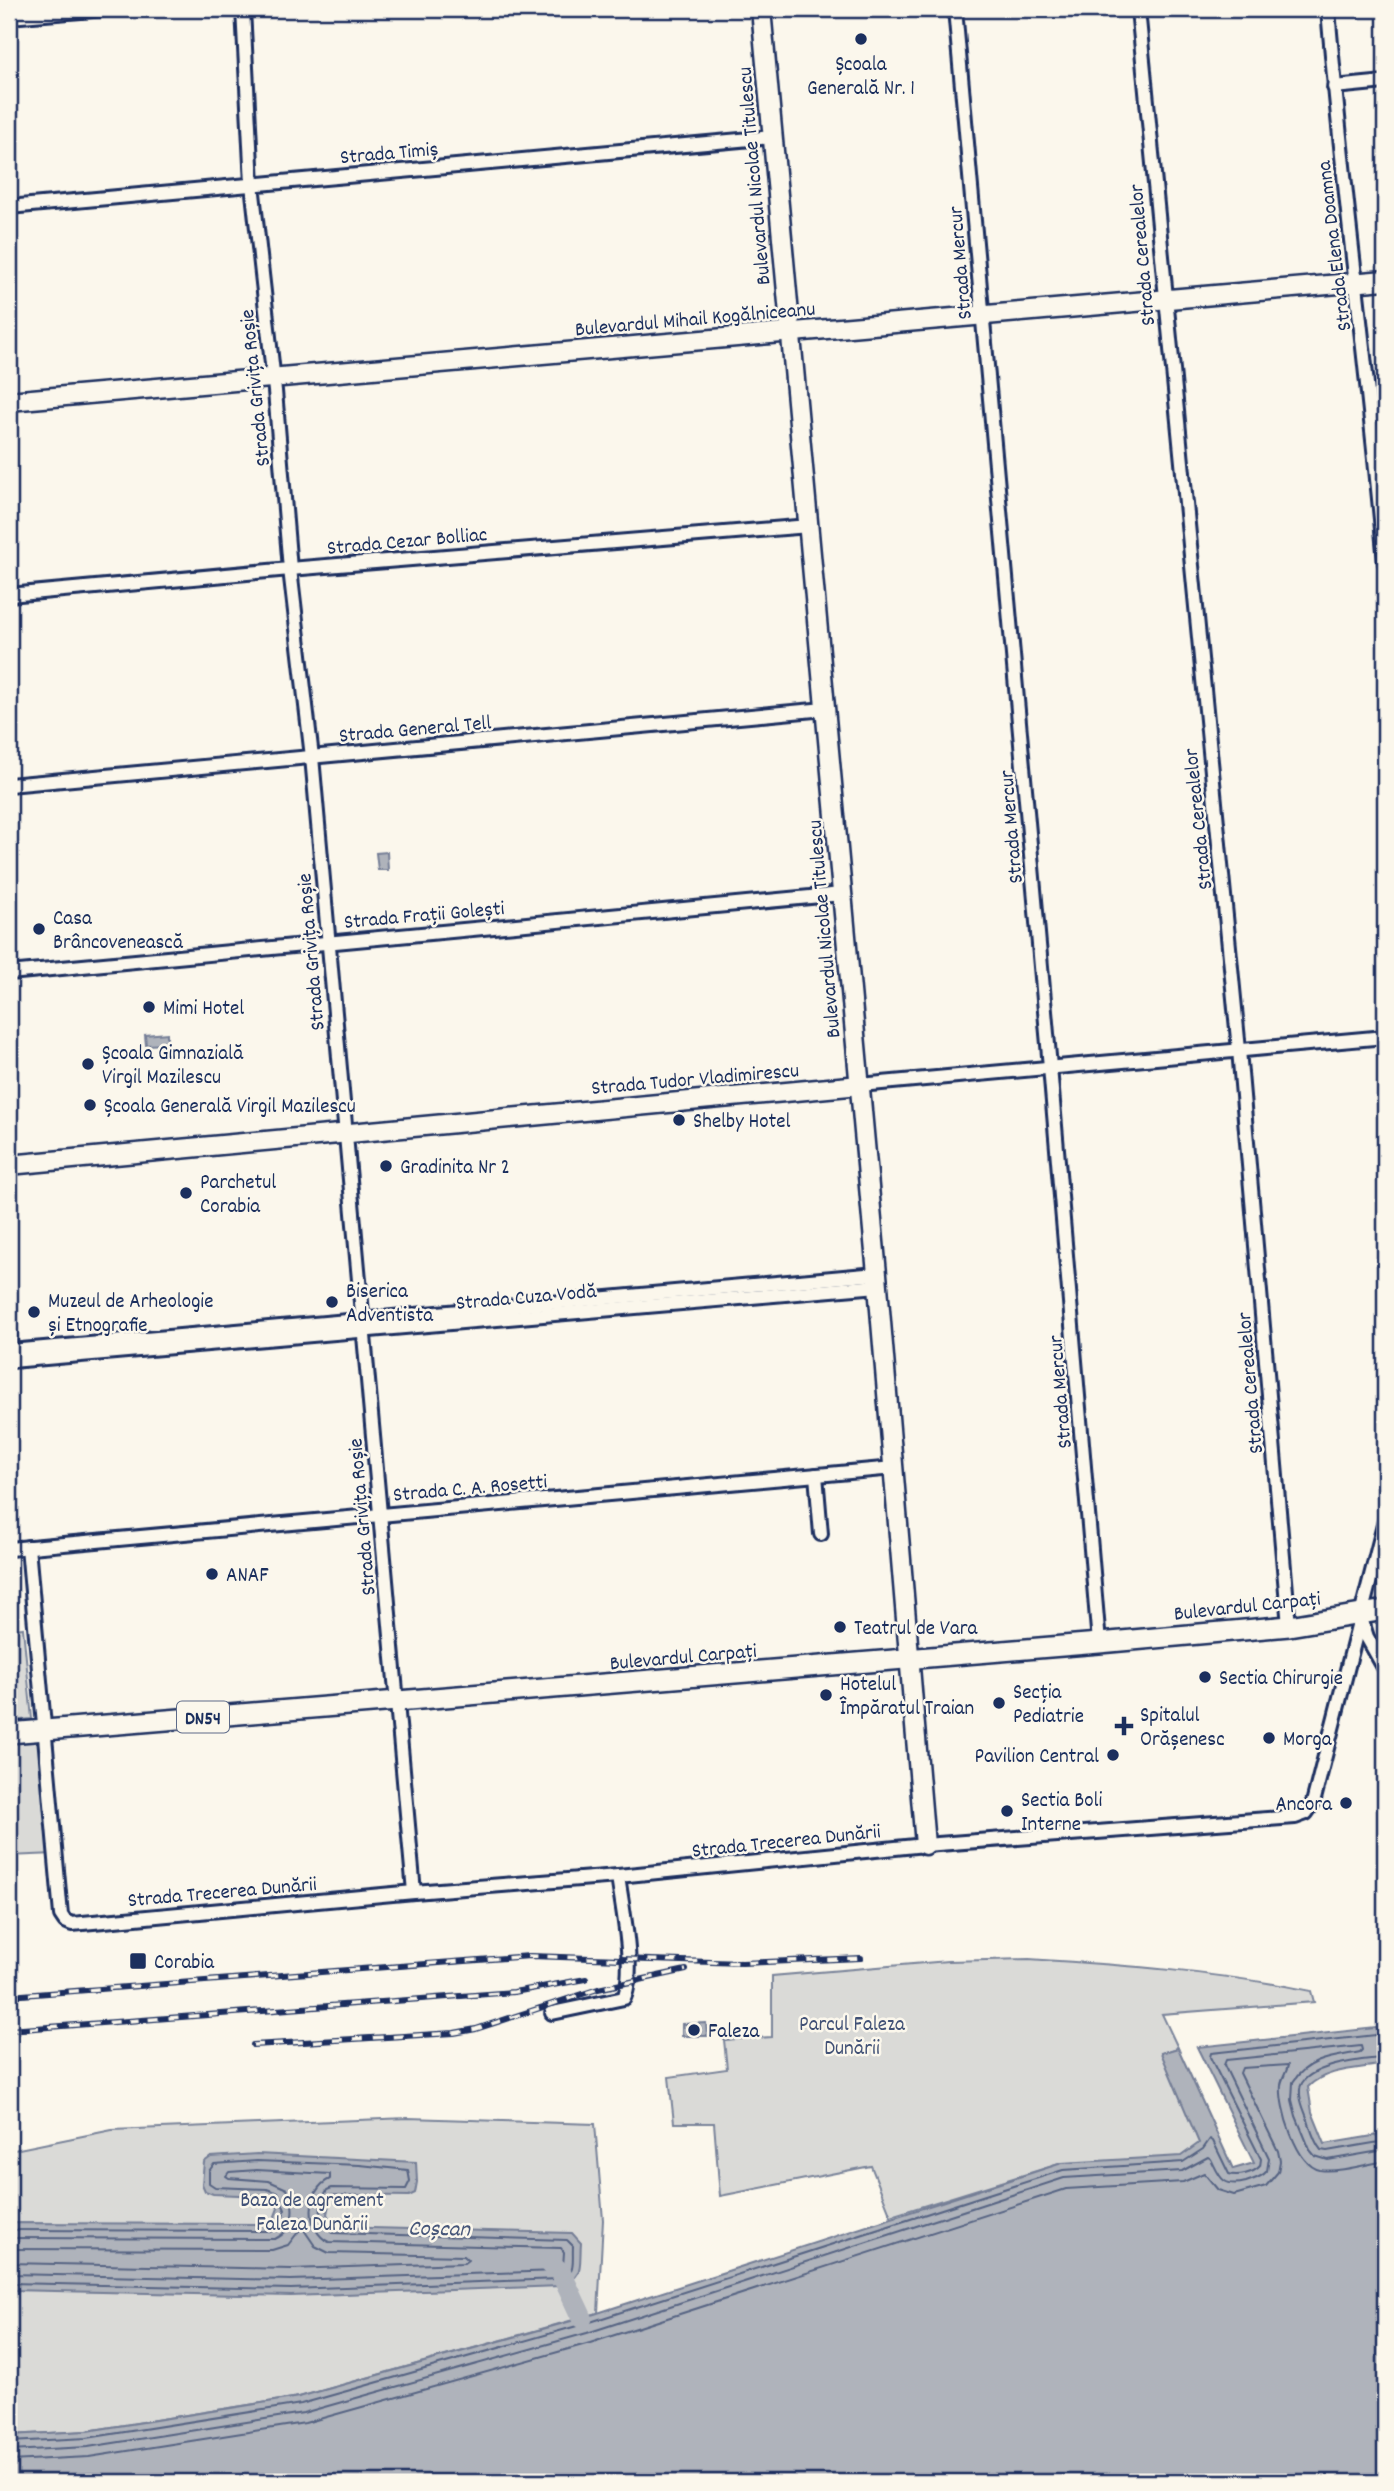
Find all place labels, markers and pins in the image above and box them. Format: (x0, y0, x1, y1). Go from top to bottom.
marker: Școala Generală Nr. 1 (853, 31, 869, 47)
place label: Școala Generală Nr. 1 (807, 51, 915, 105)
place label: Casa Brâncovenească (53, 905, 184, 959)
marker: Casa Brâncovenească (31, 921, 47, 937)
place label: Mimi Hotel (163, 995, 244, 1025)
marker: Mimi Hotel (141, 999, 157, 1015)
place label: Școala Gimnazială Virgil Mazilescu (102, 1040, 244, 1094)
marker: Școala Gimnazială Virgil Mazilescu (80, 1056, 96, 1072)
place label: Școala Generală Virgil Mazilescu (104, 1093, 356, 1123)
marker: Școala Generală Virgil Mazilescu (82, 1097, 98, 1113)
place label: Shelby Hotel (693, 1108, 791, 1138)
marker: Shelby Hotel (671, 1112, 687, 1128)
place label: Gradinita Nr 2 (400, 1154, 510, 1184)
marker: Gradinita Nr 2 (378, 1158, 394, 1174)
place label: Parchetul Corabia (200, 1169, 276, 1223)
marker: Parchetul Corabia (178, 1185, 194, 1201)
place label: Biserica Adventista (346, 1278, 434, 1332)
place label: Muzeul de Arheologie și Etnografie (48, 1288, 213, 1342)
marker: Biserica Adventista (324, 1294, 340, 1310)
marker: Muzeul de Arheologie și Etnografie (26, 1304, 42, 1320)
place label: ANAF (226, 1562, 269, 1592)
marker: ANAF (204, 1566, 220, 1582)
place label: Teatrul de Vara (854, 1615, 979, 1645)
marker: Teatrul de Vara (832, 1619, 848, 1635)
place label: Sectia Chirurgie (1219, 1665, 1343, 1695)
marker: Sectia Chirurgie (1197, 1669, 1213, 1685)
place label: Hotelul Împăratul Traian (839, 1671, 974, 1725)
place label: Secția Pediatrie (1013, 1679, 1084, 1733)
marker: Hotelul Împăratul Traian (818, 1687, 834, 1703)
marker: Secția Pediatrie (991, 1695, 1007, 1711)
place label: Spitalul Orășenesc (1140, 1702, 1225, 1756)
marker: Spitalul Orășenesc (1114, 1716, 1134, 1736)
place label: Morga (1283, 1726, 1333, 1756)
marker: Morga (1261, 1730, 1277, 1746)
place label: Pavilion Central (975, 1743, 1099, 1773)
marker: Pavilion Central (1105, 1747, 1121, 1763)
place label: Sectia Boli Interne (1021, 1787, 1102, 1841)
place label: Ancora (1275, 1791, 1333, 1821)
marker: Ancora (1338, 1795, 1354, 1811)
marker: Sectia Boli Interne (999, 1803, 1015, 1819)
place label: Corabia (154, 1949, 215, 1979)
marker: Corabia (128, 1951, 148, 1971)
place label: Faleza (708, 2018, 760, 2048)
marker: Faleza (686, 2022, 702, 2038)

